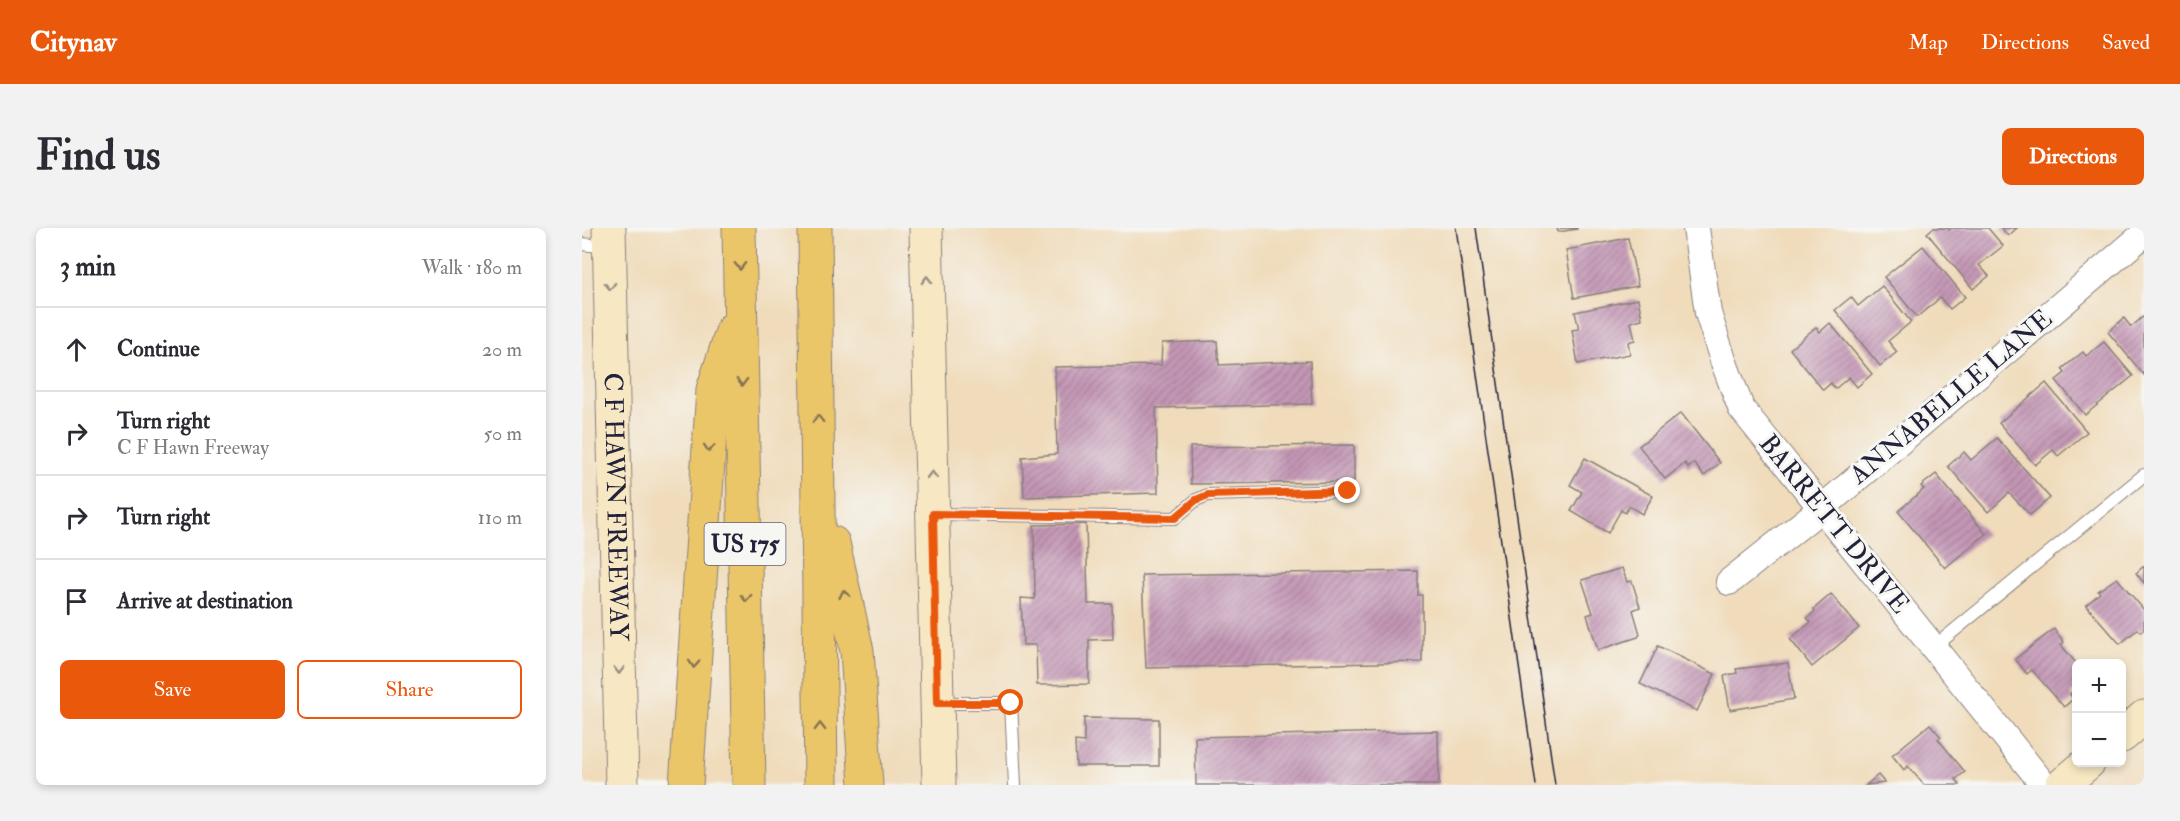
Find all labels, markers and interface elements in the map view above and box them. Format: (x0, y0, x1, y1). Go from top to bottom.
text: Citynav (30, 25, 117, 60)
text: Map (1908, 29, 1948, 56)
text: Directions (1981, 29, 2069, 56)
text: Saved (2102, 29, 2150, 56)
button: Directions (2002, 128, 2144, 185)
text: Find us (36, 130, 160, 182)
text: 3 min (60, 251, 116, 283)
text: Walk · 180 m (422, 255, 522, 280)
one-way arrow (734, 261, 746, 270)
one-way arrow (921, 275, 933, 284)
one-way arrow (604, 282, 616, 291)
street label: ANNABELLE LANE (1842, 303, 2059, 492)
icon: ahead (60, 333, 93, 366)
text: Continue (117, 335, 200, 363)
text: 20 m (482, 337, 522, 362)
street label: C F HAWN FREEWAY (596, 372, 635, 643)
one-way arrow (736, 378, 748, 387)
text: Turn right (117, 407, 210, 435)
one-way arrow (811, 414, 824, 423)
icon: right (60, 417, 93, 450)
text: 50 m (483, 421, 522, 446)
street label: BARRETT DRIVE (1752, 428, 1916, 620)
text: C F Hawn Freeway (117, 435, 269, 460)
one-way arrow (703, 444, 716, 453)
one-way arrow (925, 470, 938, 479)
route end (1334, 477, 1360, 503)
icon: right (60, 501, 93, 534)
text: Turn right (117, 503, 210, 531)
text: 110 m (478, 505, 522, 530)
road number: US 175 (704, 523, 786, 565)
icon: arrive (60, 585, 93, 618)
text: Arrive at destination (117, 587, 293, 615)
one-way arrow (838, 590, 851, 600)
one-way arrow (740, 594, 752, 603)
one-way arrow (688, 659, 701, 668)
map controls (2072, 659, 2126, 767)
button: + (2072, 659, 2126, 713)
button: Save (60, 660, 285, 719)
button: Share (297, 660, 522, 719)
one-way arrow (613, 666, 625, 675)
route start (997, 689, 1023, 715)
button: − (2072, 713, 2126, 767)
one-way arrow (814, 722, 827, 731)

